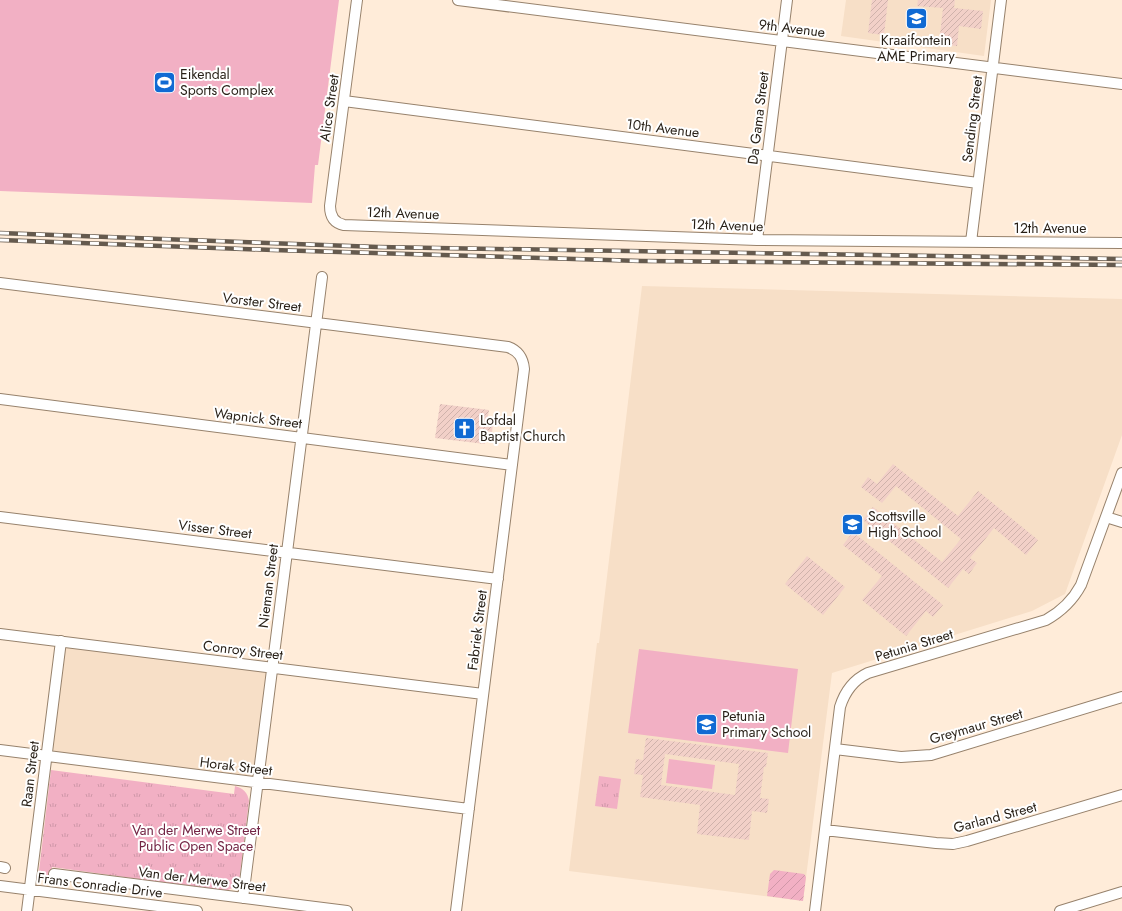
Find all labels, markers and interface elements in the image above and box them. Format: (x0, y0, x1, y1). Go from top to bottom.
school or university icon: Kraaifontein AME Primary (903, 5, 929, 31)
street label: 9th Avenue (758, 14, 826, 42)
place label: Kraaifontein AME Primary (877, 30, 956, 66)
place label: Eikendal Sports Complex (180, 64, 274, 100)
sports icon: Eikendal Sports Complex (151, 69, 177, 95)
street label: Da Gama Street (742, 70, 774, 166)
street label: Alice Street (314, 73, 344, 143)
street label: Sending Street (957, 74, 987, 163)
street label: 10th Avenue (625, 114, 701, 142)
street label: 12th Avenue (366, 202, 440, 224)
street label: 12th Avenue (690, 214, 764, 236)
street label: 12th Avenue (1014, 218, 1086, 238)
street label: Vorster Street (221, 287, 303, 317)
street label: Wapnick Street (213, 403, 304, 433)
place label: Lofdal Baptist Church (480, 410, 566, 446)
church icon: Lofdal Baptist Church (452, 415, 478, 441)
place label: Scottsville High School (868, 506, 941, 542)
school or university icon: Scottsville High School (839, 511, 865, 537)
street label: Visser Street (177, 515, 253, 543)
street label: Nieman Street (253, 542, 283, 629)
street label: Fabriek Street (462, 588, 492, 671)
street label: Petunia Street (873, 623, 956, 666)
street label: Conroy Street (202, 635, 285, 665)
street label: Greymaur Street (927, 703, 1026, 749)
place label: Petunia Primary School (722, 706, 811, 742)
school or university icon: Petunia Primary School (693, 711, 719, 737)
street label: Raan Street (16, 739, 44, 808)
street label: Horak Street (199, 752, 274, 780)
street label: Garland Street (951, 796, 1039, 838)
park label: Van der Merwe Street Public Open Space (132, 820, 261, 856)
street label: Van der Merwe Street (137, 861, 267, 897)
street label: Frans Conradie Drive (36, 867, 164, 903)

